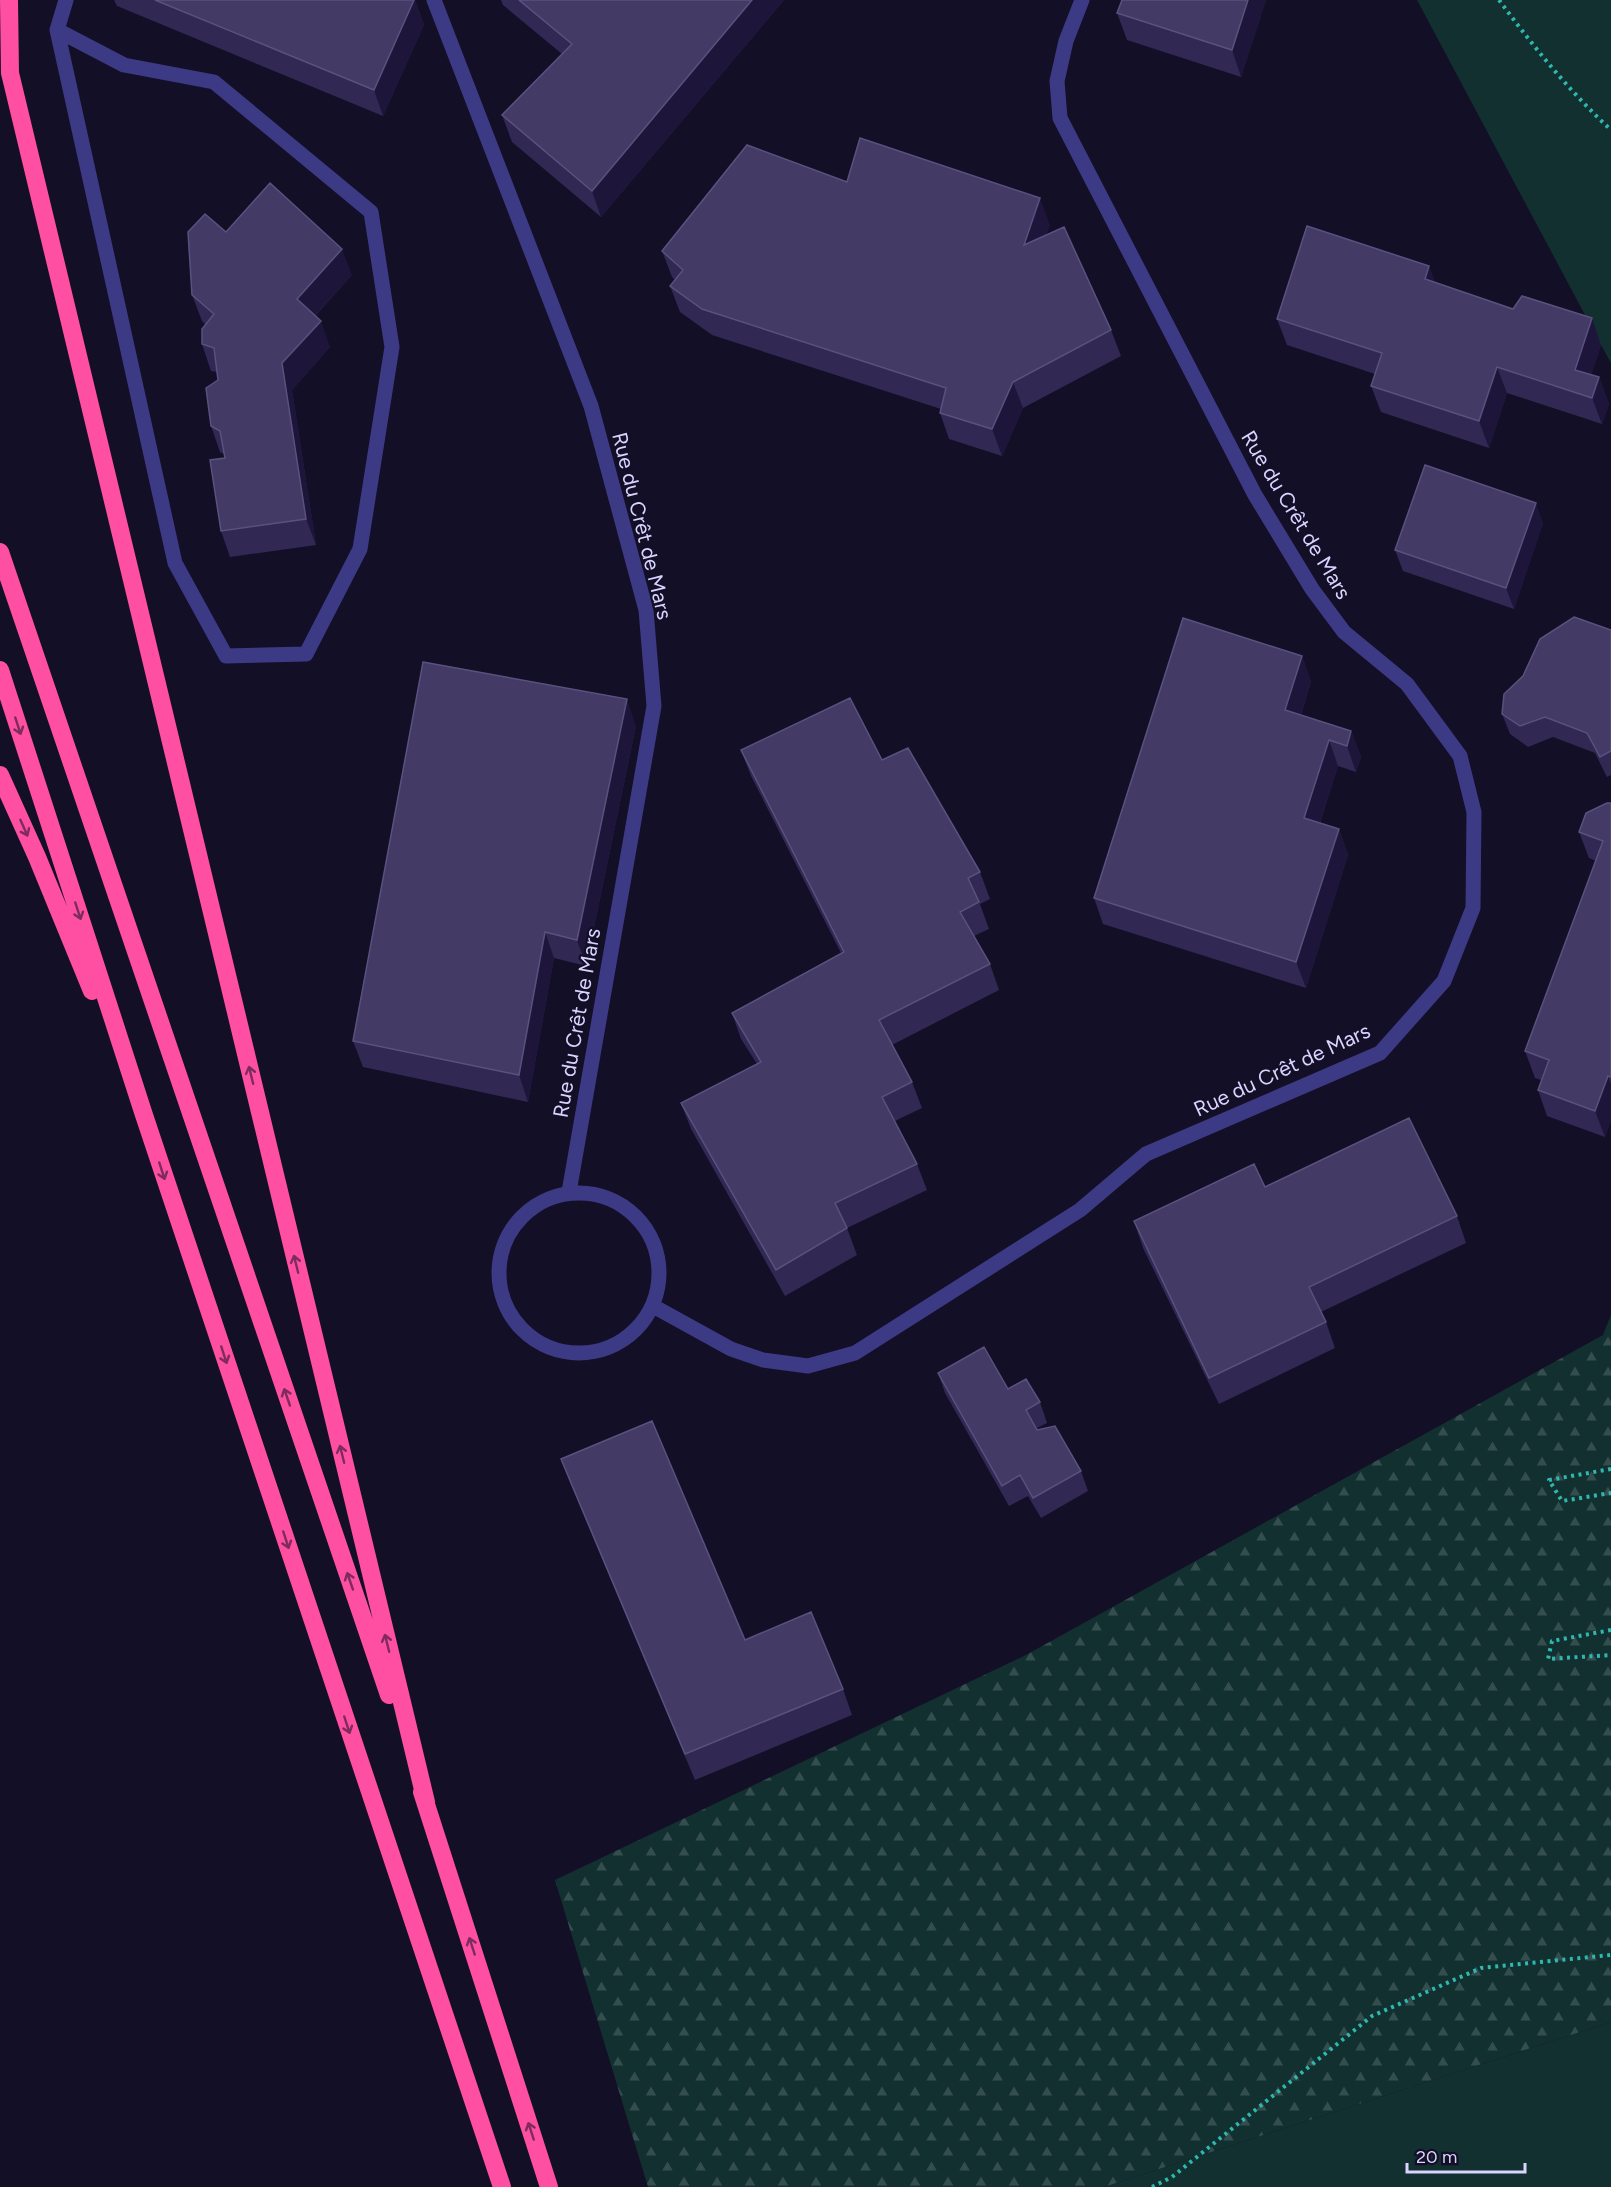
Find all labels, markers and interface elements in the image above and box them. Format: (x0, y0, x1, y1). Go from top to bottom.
street label: Rue du Crêt de Mars (1236, 426, 1357, 603)
street label: Rue du Crêt de Mars (607, 430, 678, 622)
one-way arrow (13, 716, 24, 735)
one-way arrow (19, 819, 30, 837)
one-way arrow (73, 901, 84, 920)
street label: Rue du Crêt de Mars (548, 926, 605, 1120)
street label: Rue du Crêt de Mars (1190, 1018, 1374, 1121)
one-way arrow (244, 1065, 256, 1084)
one-way arrow (157, 1161, 168, 1180)
one-way arrow (290, 1255, 302, 1274)
one-way arrow (219, 1346, 230, 1365)
one-way arrow (281, 1388, 292, 1407)
one-way arrow (335, 1445, 347, 1464)
one-way arrow (281, 1530, 292, 1549)
one-way arrow (344, 1572, 355, 1591)
one-way arrow (381, 1634, 393, 1653)
one-way arrow (343, 1715, 354, 1734)
one-way arrow (466, 1937, 477, 1956)
one-way arrow (525, 2122, 536, 2141)
scale bar (1407, 2136, 1526, 2174)
text: 20 m (1416, 2146, 1457, 2168)

